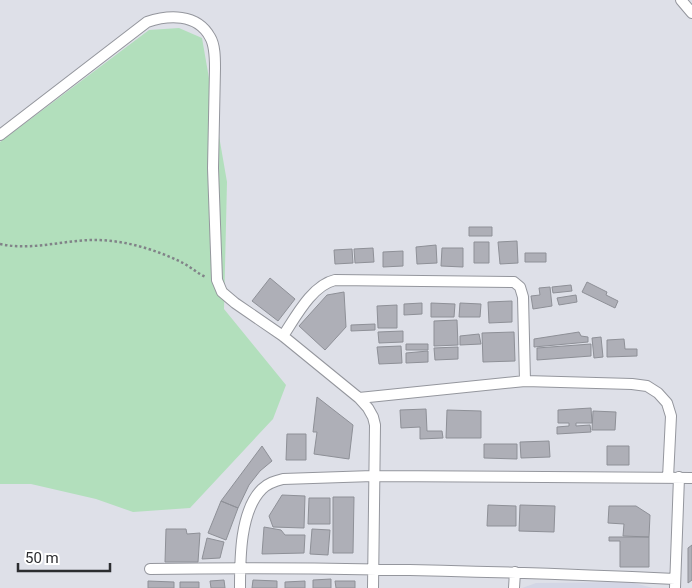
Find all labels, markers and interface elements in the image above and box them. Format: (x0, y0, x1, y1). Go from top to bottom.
scale bar (18, 540, 110, 572)
text: 50 m (25, 549, 59, 567)

